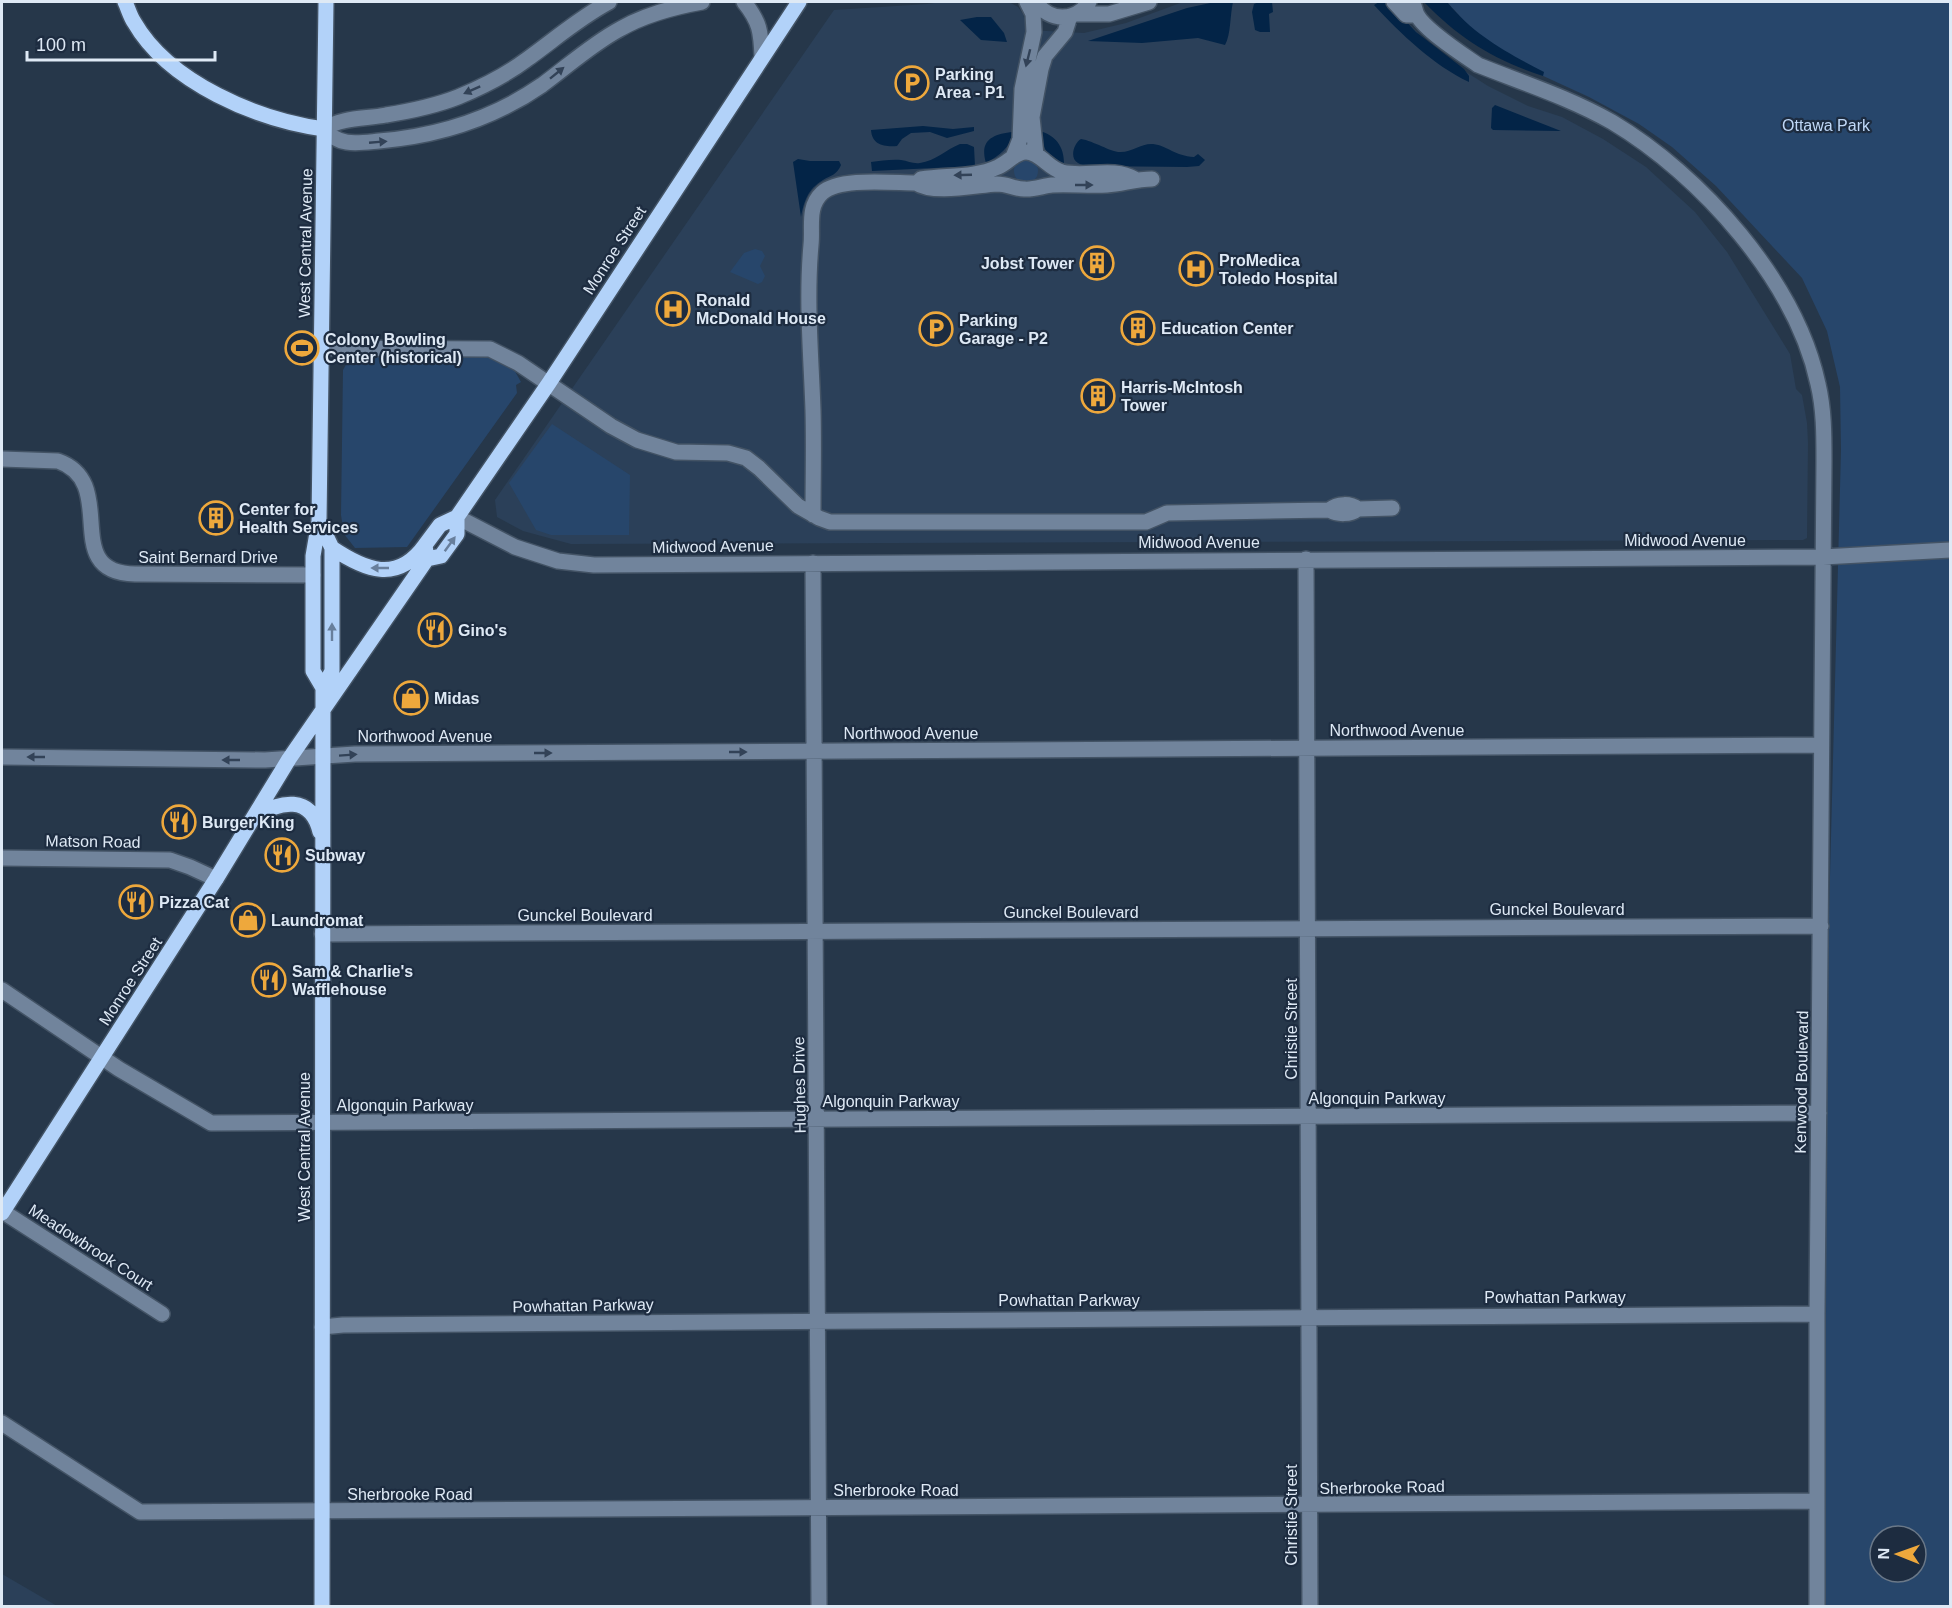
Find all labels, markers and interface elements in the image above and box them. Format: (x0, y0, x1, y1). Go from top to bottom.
scale bar (27, 24, 214, 62)
text: 100 m (36, 35, 86, 55)
one-way arrow (1023, 49, 1033, 67)
parking icon: Parking Area - P1 (894, 65, 930, 101)
one-way arrow (549, 66, 565, 79)
place label: Parking Area - P1 (935, 66, 1004, 101)
one-way arrow (464, 86, 481, 95)
park label: Ottawa Park (1782, 117, 1871, 134)
one-way arrow (369, 137, 388, 146)
street label: West Central Avenue (296, 168, 315, 318)
one-way arrow (953, 171, 972, 180)
one-way arrow (1075, 180, 1094, 190)
street label: Monroe Street (580, 203, 649, 297)
building icon: Jobst Tower (1079, 245, 1115, 281)
hospital icon: ProMedica Toledo Hospital (1178, 251, 1214, 287)
place label: ProMedica Toledo Hospital (1219, 252, 1338, 287)
place label: Jobst Tower (981, 255, 1074, 272)
hospital icon: Ronald McDonald House (655, 291, 691, 327)
place label: Ronald McDonald House (696, 292, 826, 327)
building icon: Education Center (1120, 310, 1156, 346)
parking icon: Parking Garage - P2 (918, 311, 954, 347)
place label: Parking Garage - P2 (959, 312, 1048, 347)
place label: Education Center (1161, 320, 1293, 337)
sports icon: Colony Bowling Center (historical) (284, 330, 320, 366)
place label: Colony Bowling Center (historical) (325, 331, 462, 366)
building icon: Harris-McIntosh Tower (1080, 378, 1116, 414)
place label: Harris-McIntosh Tower (1121, 379, 1243, 414)
building icon: Center for Health Services (198, 500, 234, 536)
place label: Center for Health Services (239, 501, 358, 536)
street label: Midwood Avenue (1624, 532, 1746, 549)
street label: Midwood Avenue (1138, 534, 1260, 551)
one-way arrow (443, 537, 455, 552)
street label: Midwood Avenue (652, 537, 774, 556)
street label: Saint Bernard Drive (138, 549, 278, 566)
one-way arrow (371, 563, 390, 573)
restaurant icon: Gino's (417, 612, 453, 648)
one-way arrow (327, 622, 337, 641)
place label: Gino's (458, 622, 507, 639)
shop icon: Midas (393, 680, 429, 716)
place label: Midas (434, 690, 479, 707)
street label: Northwood Avenue (1330, 722, 1465, 739)
street label: Northwood Avenue (844, 725, 979, 742)
street label: Northwood Avenue (358, 728, 493, 745)
one-way arrow (728, 747, 747, 757)
one-way arrow (533, 748, 552, 758)
one-way arrow (338, 750, 357, 760)
one-way arrow (27, 752, 46, 762)
one-way arrow (221, 755, 240, 765)
restaurant icon: Burger King (161, 804, 197, 840)
place label: Burger King (202, 814, 294, 831)
street label: Matson Road (45, 832, 141, 851)
restaurant icon: Subway (264, 837, 300, 873)
place label: Subway (305, 847, 366, 864)
restaurant icon: Pizza Cat (118, 884, 154, 920)
place label: Pizza Cat (159, 894, 230, 911)
street label: Gunckel Boulevard (1489, 901, 1625, 918)
shop icon: Laundromat (230, 902, 266, 938)
street label: Gunckel Boulevard (1003, 904, 1139, 921)
street label: Gunckel Boulevard (517, 907, 653, 924)
place label: Laundromat (271, 912, 364, 929)
street label: Monroe Street (96, 934, 165, 1028)
restaurant icon: Sam & Charlie's Wafflehouse (251, 962, 287, 998)
place label: Sam & Charlie's Wafflehouse (292, 963, 413, 998)
street label: Christie Street (1283, 978, 1300, 1080)
street label: Kenwood Boulevard (1792, 1010, 1811, 1154)
street label: Hughes Drive (790, 1036, 809, 1134)
street label: West Central Avenue (296, 1072, 313, 1222)
street label: Algonquin Parkway (1309, 1090, 1445, 1107)
street label: Algonquin Parkway (823, 1093, 959, 1110)
street label: Algonquin Parkway (337, 1097, 473, 1114)
street label: Meadowbrook Court (26, 1201, 156, 1294)
street label: Powhattan Parkway (1484, 1289, 1626, 1306)
street label: Powhattan Parkway (998, 1292, 1140, 1309)
street label: Powhattan Parkway (512, 1296, 654, 1315)
street label: Christie Street (1283, 1464, 1300, 1566)
street label: Sherbrooke Road (1319, 1478, 1445, 1497)
street label: Sherbrooke Road (833, 1482, 959, 1499)
street label: Sherbrooke Road (347, 1486, 473, 1503)
north arrow (1868, 1524, 1928, 1584)
text: N (1875, 1548, 1892, 1560)

